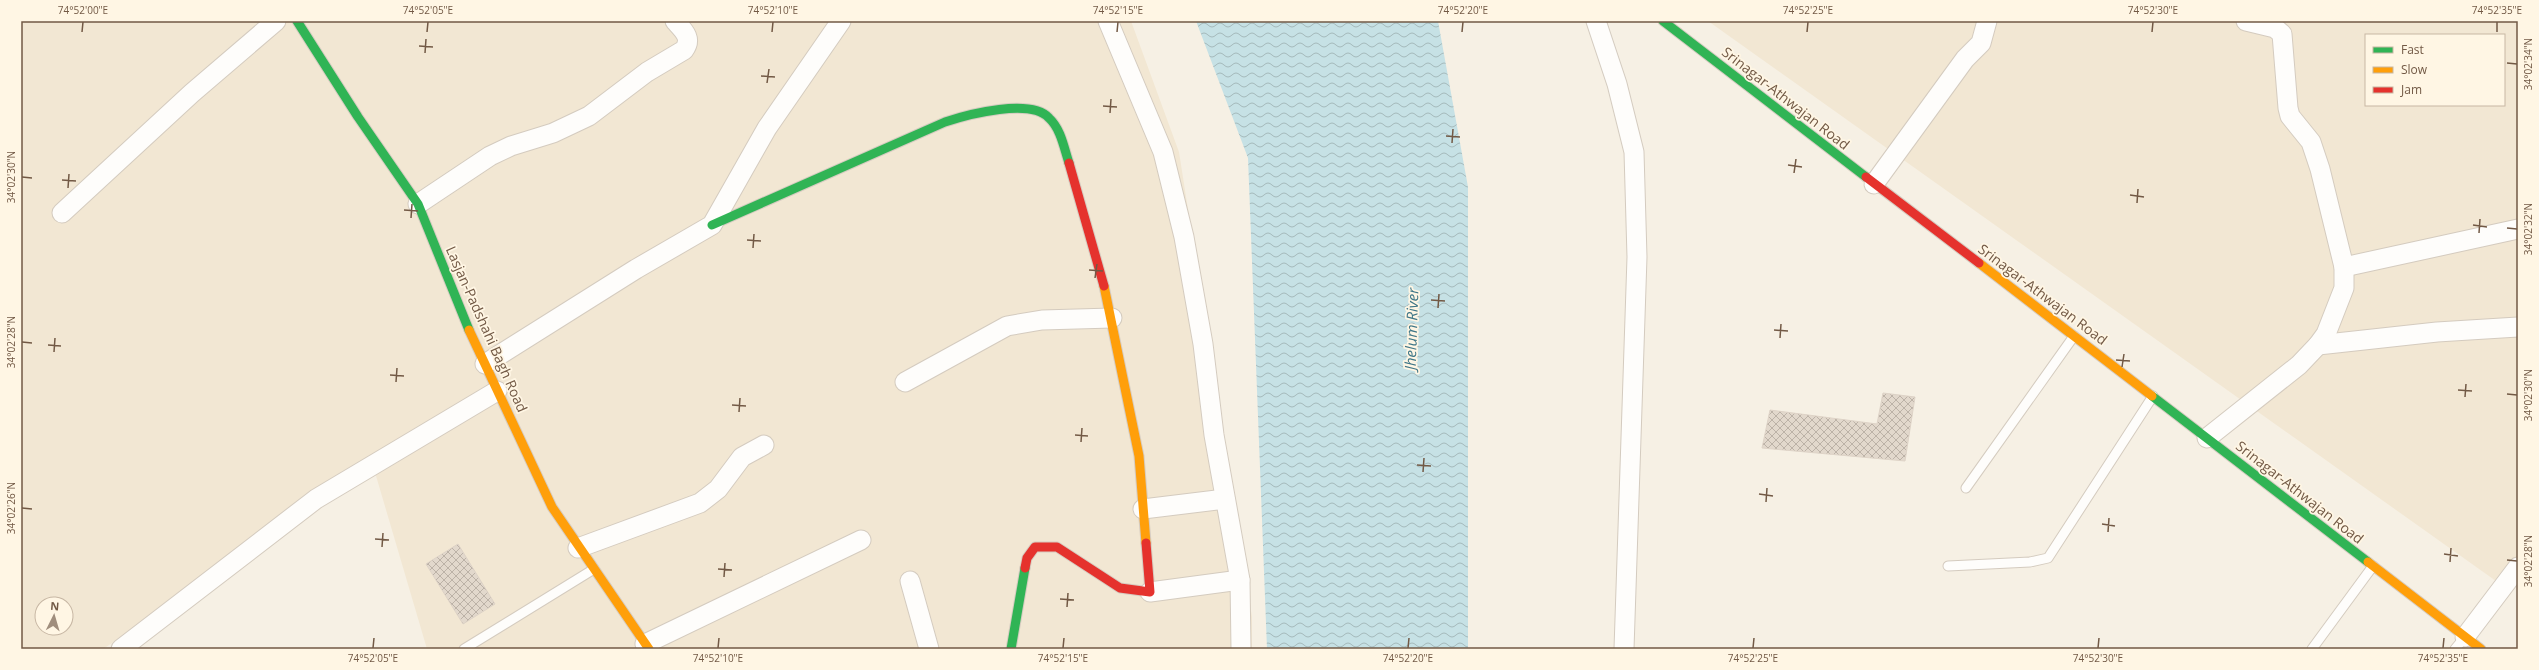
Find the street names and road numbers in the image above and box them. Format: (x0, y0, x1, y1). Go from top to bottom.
street label: Srinagar-Athwajan Road (1718, 42, 1854, 154)
street label: Srinagar-Athwajan Road (1975, 239, 2111, 349)
street label: Lasjan-Padshahi Bagh Road (442, 243, 532, 415)
street label: Srinagar-Athwajan Road (2232, 436, 2368, 548)

